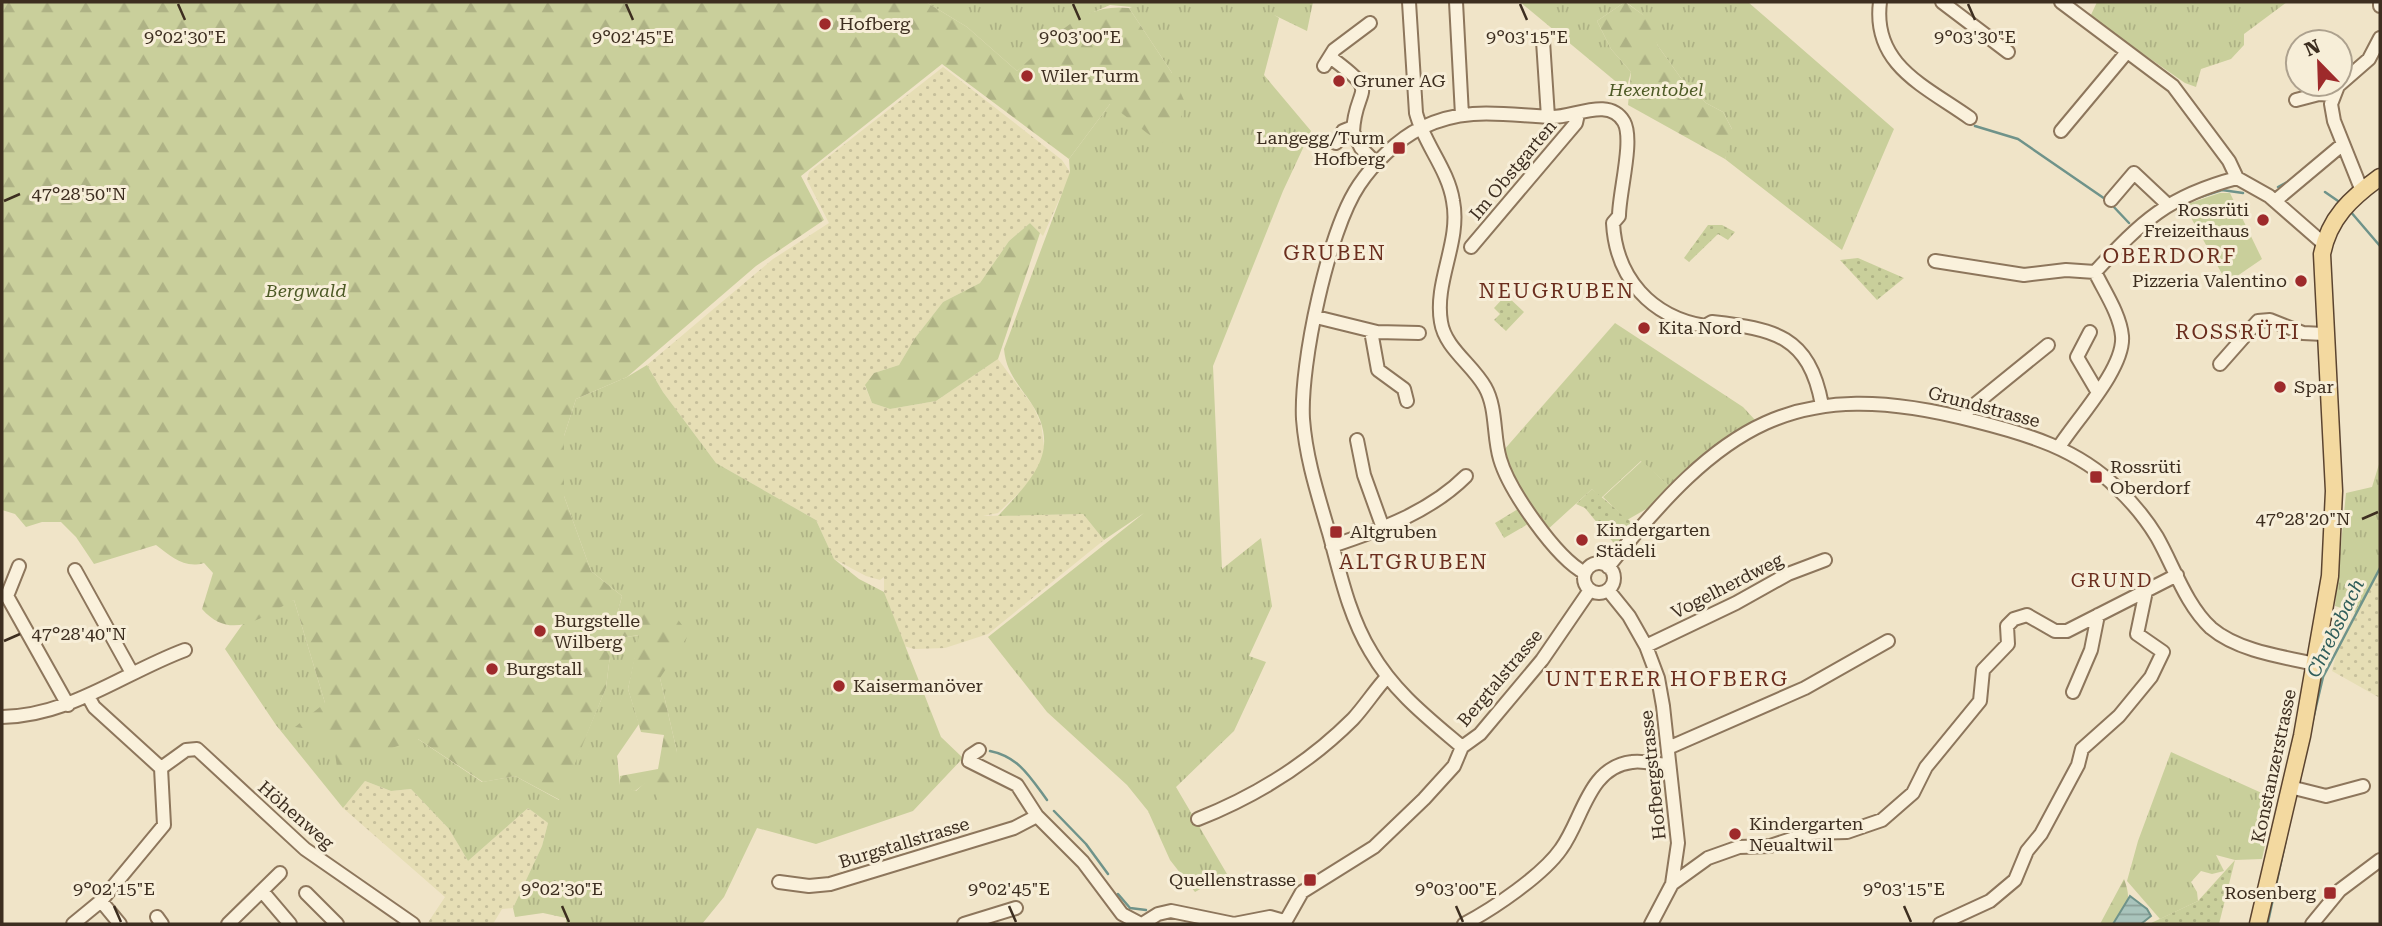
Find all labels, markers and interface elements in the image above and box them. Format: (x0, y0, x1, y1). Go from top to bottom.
place label: Hofberg (839, 13, 911, 34)
marker: Hofberg (817, 16, 833, 32)
text: 9°02'30"E (144, 26, 226, 47)
text: 9°02'45"E (592, 26, 674, 47)
text: 9°03'00"E (1039, 26, 1121, 47)
text: 9°03'15"E (1486, 26, 1568, 47)
text: 9°03'30"E (1934, 26, 2016, 47)
north arrow (2284, 28, 2354, 98)
text: N (2301, 34, 2324, 61)
place label: Wiler Turm (1041, 65, 1139, 86)
marker: Wiler Turm (1019, 68, 1035, 84)
place label: Gruner AG (1353, 70, 1445, 91)
marker: Gruner AG (1331, 73, 1347, 89)
park label: Hexentobel (1608, 79, 1703, 100)
street label: Im Obstgarten (1465, 115, 1561, 224)
place label: Langegg/Turm Hofberg (1256, 127, 1386, 169)
marker: Langegg/Turm Hofberg (1391, 140, 1407, 156)
text: 47°28'50"N (32, 183, 126, 204)
place label: Rossrüti Freizeithaus (2144, 199, 2249, 241)
marker: Rossrüti Freizeithaus (2255, 212, 2271, 228)
district label: GRUBEN (1283, 241, 1387, 265)
district label: OBERDORF (2103, 244, 2237, 268)
place label: Pizzeria Valentino (2132, 270, 2287, 291)
marker: Pizzeria Valentino (2293, 273, 2309, 289)
district label: NEUGRUBEN (1479, 279, 1635, 303)
park label: Bergwald (265, 280, 346, 301)
place label: Kita Nord (1658, 317, 1742, 338)
district label: ROSSRÜTI (2175, 319, 2301, 344)
marker: Kita Nord (1636, 320, 1652, 336)
place label: Spar (2294, 376, 2334, 397)
marker: Spar (2272, 379, 2288, 395)
street label: Grundstrasse (1926, 382, 2042, 432)
place label: Rossrüti Oberdorf (2110, 456, 2191, 498)
marker: Rossrüti Oberdorf (2088, 469, 2104, 485)
text: 47°28'20"N (2256, 508, 2350, 529)
place label: Kindergarten Städeli (1596, 519, 1711, 561)
place label: Altgruben (1350, 521, 1437, 542)
marker: Altgruben (1328, 524, 1344, 540)
marker: Kindergarten Städeli (1574, 532, 1590, 548)
street label: Vogelherdweg (1667, 548, 1787, 623)
district label: ALTGRUBEN (1339, 550, 1489, 574)
district label: GRUND (2071, 569, 2153, 592)
water label: Chrebsbach (2302, 575, 2369, 681)
place label: Burgstelle Wilberg (554, 610, 640, 652)
text: 47°28'40"N (32, 623, 126, 644)
marker: Burgstelle Wilberg (532, 623, 548, 639)
street label: Bergtalstrasse (1453, 625, 1546, 731)
place label: Burgstall (506, 658, 583, 679)
marker: Burgstall (484, 661, 500, 677)
district label: UNTERER HOFBERG (1545, 667, 1789, 691)
place label: Kaisermanöver (853, 675, 983, 696)
marker: Kaisermanöver (831, 678, 847, 694)
street label: Konstanzerstrasse (2247, 687, 2300, 845)
street label: Hofbergstrasse (1635, 709, 1670, 841)
street label: Höhenweg (254, 776, 339, 854)
street label: Burgstallstrasse (836, 813, 972, 872)
place label: Kindergarten Neualtwil (1749, 813, 1864, 855)
marker: Kindergarten Neualtwil (1727, 826, 1743, 842)
place label: Quellenstrasse (1169, 869, 1296, 890)
marker: Quellenstrasse (1302, 872, 1318, 888)
text: 9°02'15"E (73, 878, 155, 899)
text: 9°02'30"E (521, 878, 603, 899)
text: 9°02'45"E (968, 878, 1050, 899)
text: 9°03'00"E (1415, 878, 1497, 899)
text: 9°03'15"E (1863, 878, 1945, 899)
place label: Rosenberg (2224, 882, 2317, 903)
marker: Rosenberg (2322, 885, 2338, 901)

